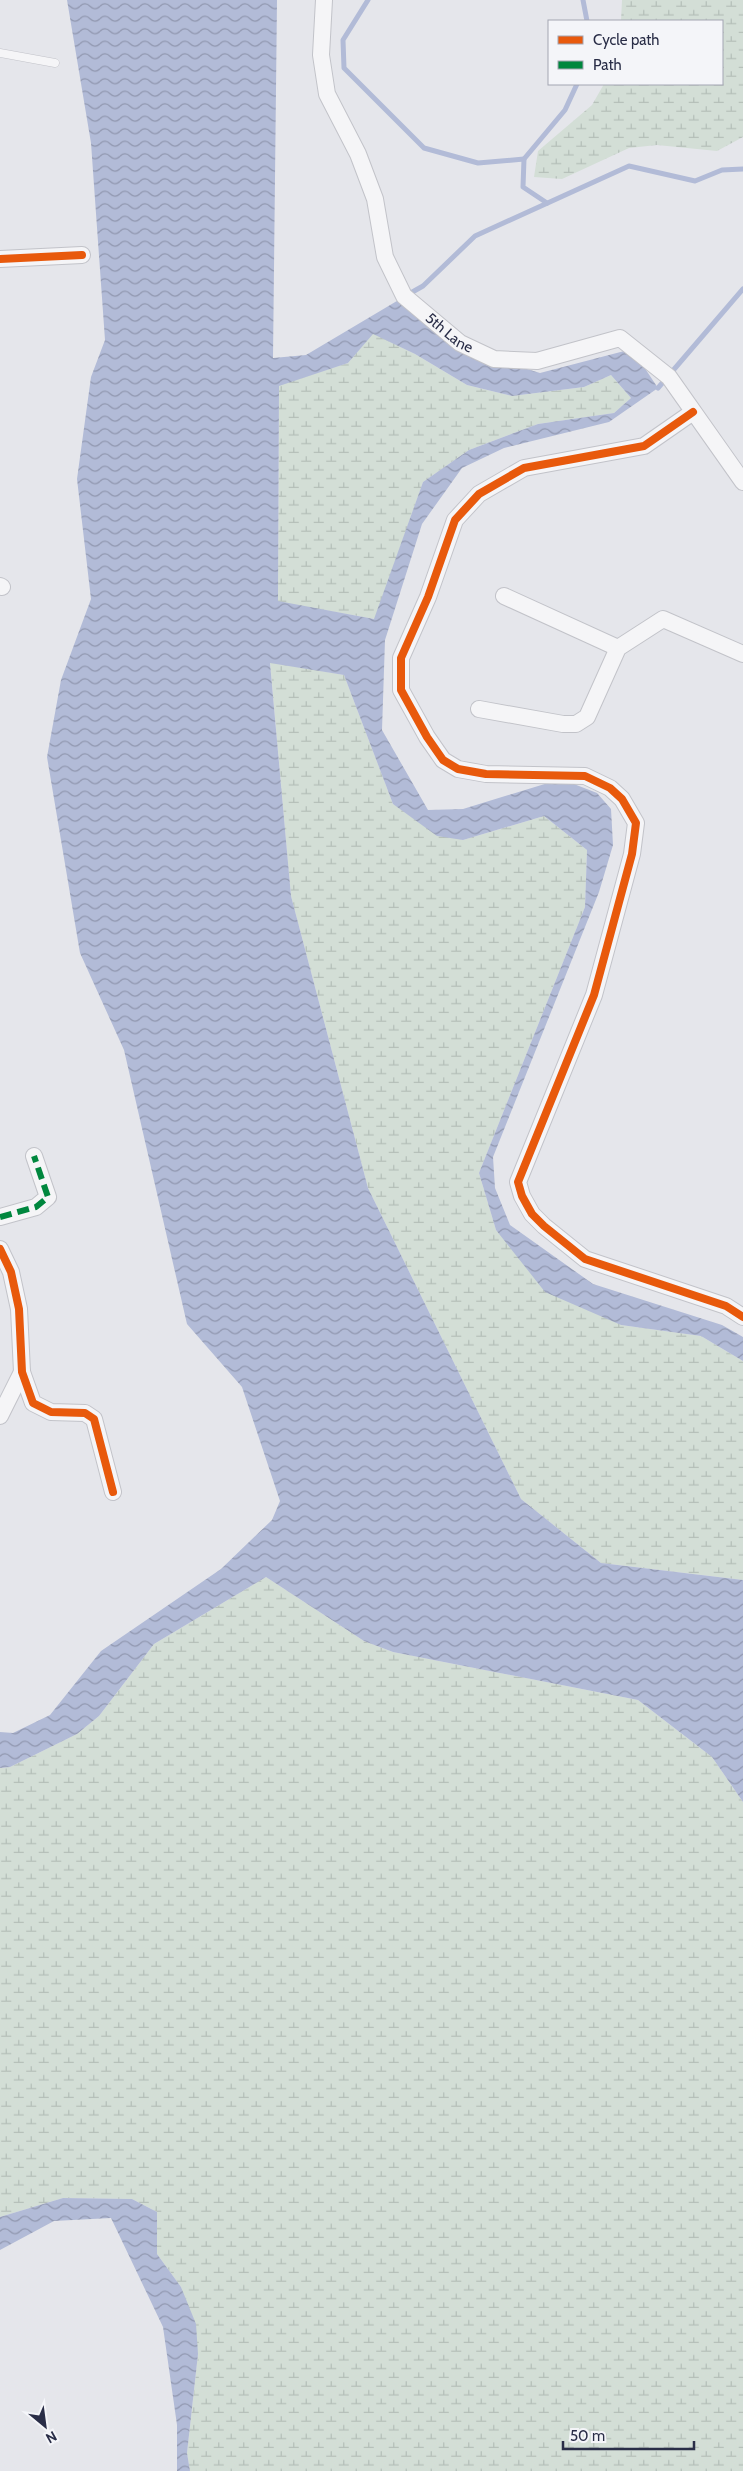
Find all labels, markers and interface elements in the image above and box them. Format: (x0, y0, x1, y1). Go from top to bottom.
legend (548, 20, 723, 85)
text: Cycle path (593, 31, 659, 49)
text: Path (593, 56, 622, 74)
street label: 5th Lane (422, 309, 476, 357)
north arrow (20, 2401, 70, 2451)
scale bar (563, 2418, 694, 2450)
text: N (43, 2427, 60, 2448)
text: 50 m (570, 2427, 605, 2445)

